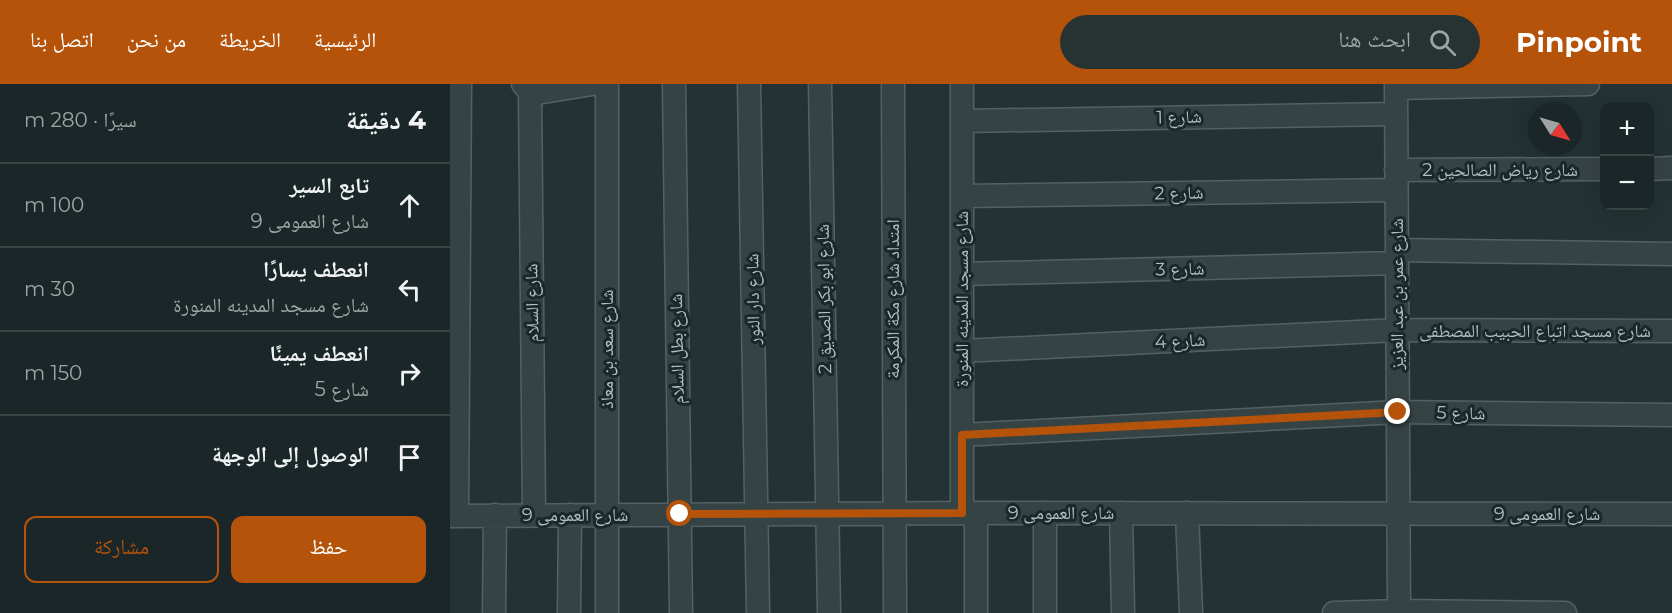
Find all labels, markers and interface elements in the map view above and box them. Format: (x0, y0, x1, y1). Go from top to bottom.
search box (1060, 15, 1480, 69)
text: Pinpoint (1516, 25, 1642, 59)
text: ابحث هنا (1338, 26, 1411, 53)
icon: search (1426, 26, 1459, 59)
text: اتصل بنا (30, 27, 94, 52)
text: من نحن (127, 27, 186, 52)
text: الخريطة (219, 27, 281, 52)
text: الرئيسية (314, 27, 376, 52)
north arrow (1528, 102, 1582, 156)
map controls (1600, 102, 1654, 210)
button: + (1600, 102, 1654, 156)
text: 4 دقيقة (346, 104, 426, 136)
street label: شارع 1 (1156, 106, 1202, 128)
text: سيرًا · 280 m (24, 108, 137, 132)
button: − (1600, 156, 1654, 210)
street label: شارع رياض الصالحين 2 (1422, 159, 1578, 181)
text: تابع السير (289, 172, 369, 199)
street label: شارع 2 (1154, 182, 1204, 204)
icon: ahead (393, 189, 426, 222)
text: 100 m (24, 193, 84, 217)
text: شارع العمومى 9 (251, 209, 369, 233)
street label: شارع مسجد المدينه المنورة (951, 211, 973, 387)
street label: شارع عمر بن عبد العزيز (1386, 218, 1408, 371)
street label: امتداد شارع مكة المكرمة (882, 219, 904, 379)
street label: شارع ابو بكر الصديق 2 (812, 224, 836, 374)
street label: شارع دار النور (741, 253, 765, 346)
text: انعطف يسارًا (263, 256, 369, 283)
street label: شارع 3 (1155, 258, 1205, 280)
street label: شارع السلام (520, 263, 545, 343)
icon: left (393, 273, 426, 306)
text: 30 m (24, 277, 75, 301)
street label: شارع سعد بن معاذ (596, 289, 618, 409)
text: شارع مسجد المدينه المنورة (173, 293, 369, 317)
street label: شارع بطل السلام (665, 294, 690, 404)
street label: شارع مسجد اتباع الحبيب المصطفى (1419, 320, 1651, 342)
street label: شارع 4 (1154, 329, 1206, 353)
text: انعطف يمينًا (269, 340, 369, 367)
icon: right (393, 357, 426, 390)
text: 150 m (24, 361, 82, 385)
text: شارع 5 (314, 377, 369, 401)
route end (1384, 398, 1410, 424)
street label: شارع 5 (1436, 402, 1486, 424)
text: الوصول إلى الوجهة (212, 441, 369, 468)
icon: arrive (393, 441, 426, 474)
route start (666, 500, 692, 526)
street label: شارع العمومى 9 (1008, 502, 1114, 524)
street label: شارع العمومى 9 (1494, 503, 1600, 525)
street label: شارع العمومى 9 (522, 504, 628, 526)
button: مشاركة (24, 516, 219, 583)
button: حفظ (231, 516, 426, 583)

